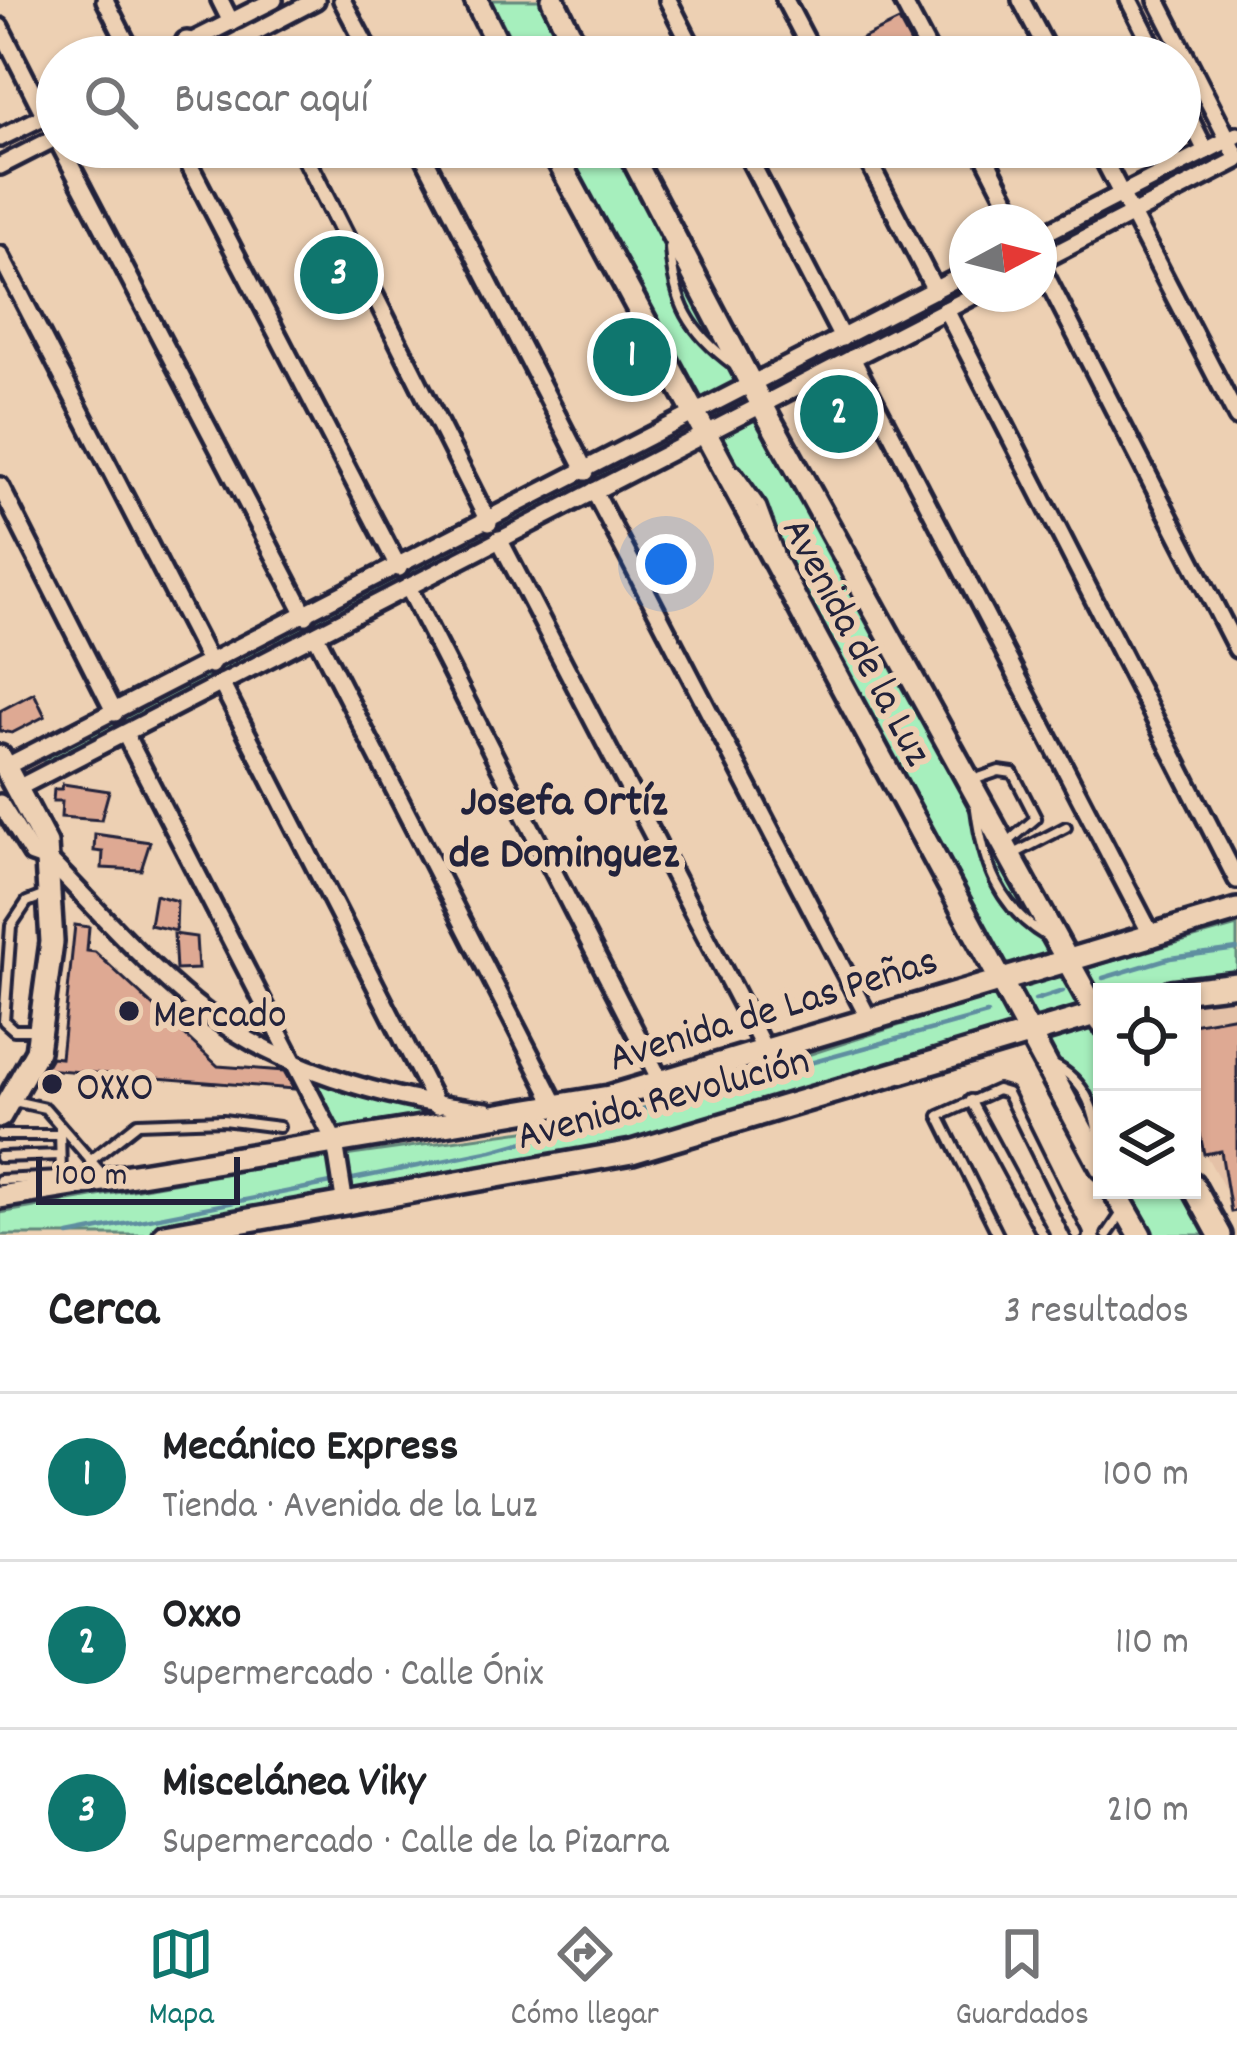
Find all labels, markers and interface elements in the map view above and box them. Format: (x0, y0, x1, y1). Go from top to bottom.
search box (36, 36, 1201, 168)
icon: search (78, 69, 144, 135)
text: Buscar aquí (174, 70, 369, 134)
north arrow (949, 204, 1057, 312)
pin: 3 (300, 230, 378, 320)
pin: 1 (593, 312, 671, 402)
pin: 2 (800, 369, 878, 459)
street label: Avenida de la Luz (763, 509, 944, 778)
your location (636, 534, 696, 594)
district label: Josefa Ortíz de Dominguez (449, 773, 680, 889)
street label: Avenida de Las Peñas (602, 934, 946, 1091)
map controls (1093, 983, 1201, 1199)
button: locate (1093, 983, 1201, 1091)
place label: Mercado (153, 988, 287, 1048)
marker: Mercado (116, 998, 142, 1024)
street label: Avenida Revolución (511, 1034, 817, 1170)
place label: OXXO (76, 1061, 154, 1121)
marker: OXXO (39, 1071, 65, 1097)
button: layers (1093, 1091, 1201, 1199)
scale bar (36, 1151, 240, 1204)
text: 100 m (54, 1154, 127, 1201)
text: Cerca (48, 1277, 159, 1349)
text: 3 resultados (1004, 1286, 1189, 1341)
text: Mecánico Express (162, 1417, 458, 1481)
text: 1 (83, 1449, 91, 1504)
text: 100 m (1102, 1449, 1189, 1504)
text: Tienda · Avenida de la Luz (162, 1481, 537, 1536)
text: Oxxo (162, 1585, 241, 1649)
text: 2 (78, 1617, 96, 1672)
text: 110 m (1115, 1617, 1189, 1672)
text: Supermercado · Calle Ónix (162, 1649, 544, 1704)
text: Miscelánea Viky (162, 1753, 425, 1817)
text: 3 (78, 1785, 96, 1840)
text: 210 m (1106, 1785, 1189, 1840)
text: Supermercado · Calle de la Pizarra (162, 1817, 669, 1872)
tab: Mapa (148, 1921, 214, 2040)
tab: Cómo llegar (511, 1921, 659, 2040)
tab: Guardados (955, 1921, 1089, 2040)

